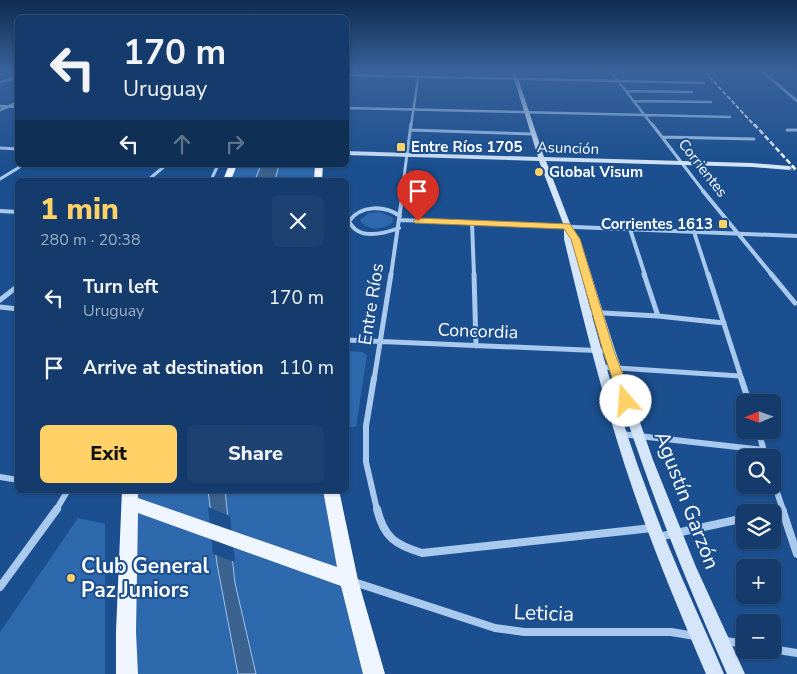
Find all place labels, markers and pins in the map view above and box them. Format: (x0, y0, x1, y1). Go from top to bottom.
place label: Entre Ríos 1705 (411, 137, 523, 157)
marker: Entre Ríos 1705 (395, 141, 407, 153)
place label: Global Visum (549, 162, 643, 182)
marker: Global Visum (533, 166, 545, 178)
pin (397, 170, 439, 221)
place label: Corrientes 1613 (601, 214, 713, 234)
marker: Corrientes 1613 (717, 218, 729, 230)
place label: Club General Paz Juniors (81, 552, 210, 604)
marker: Club General Paz Juniors (65, 572, 77, 584)

